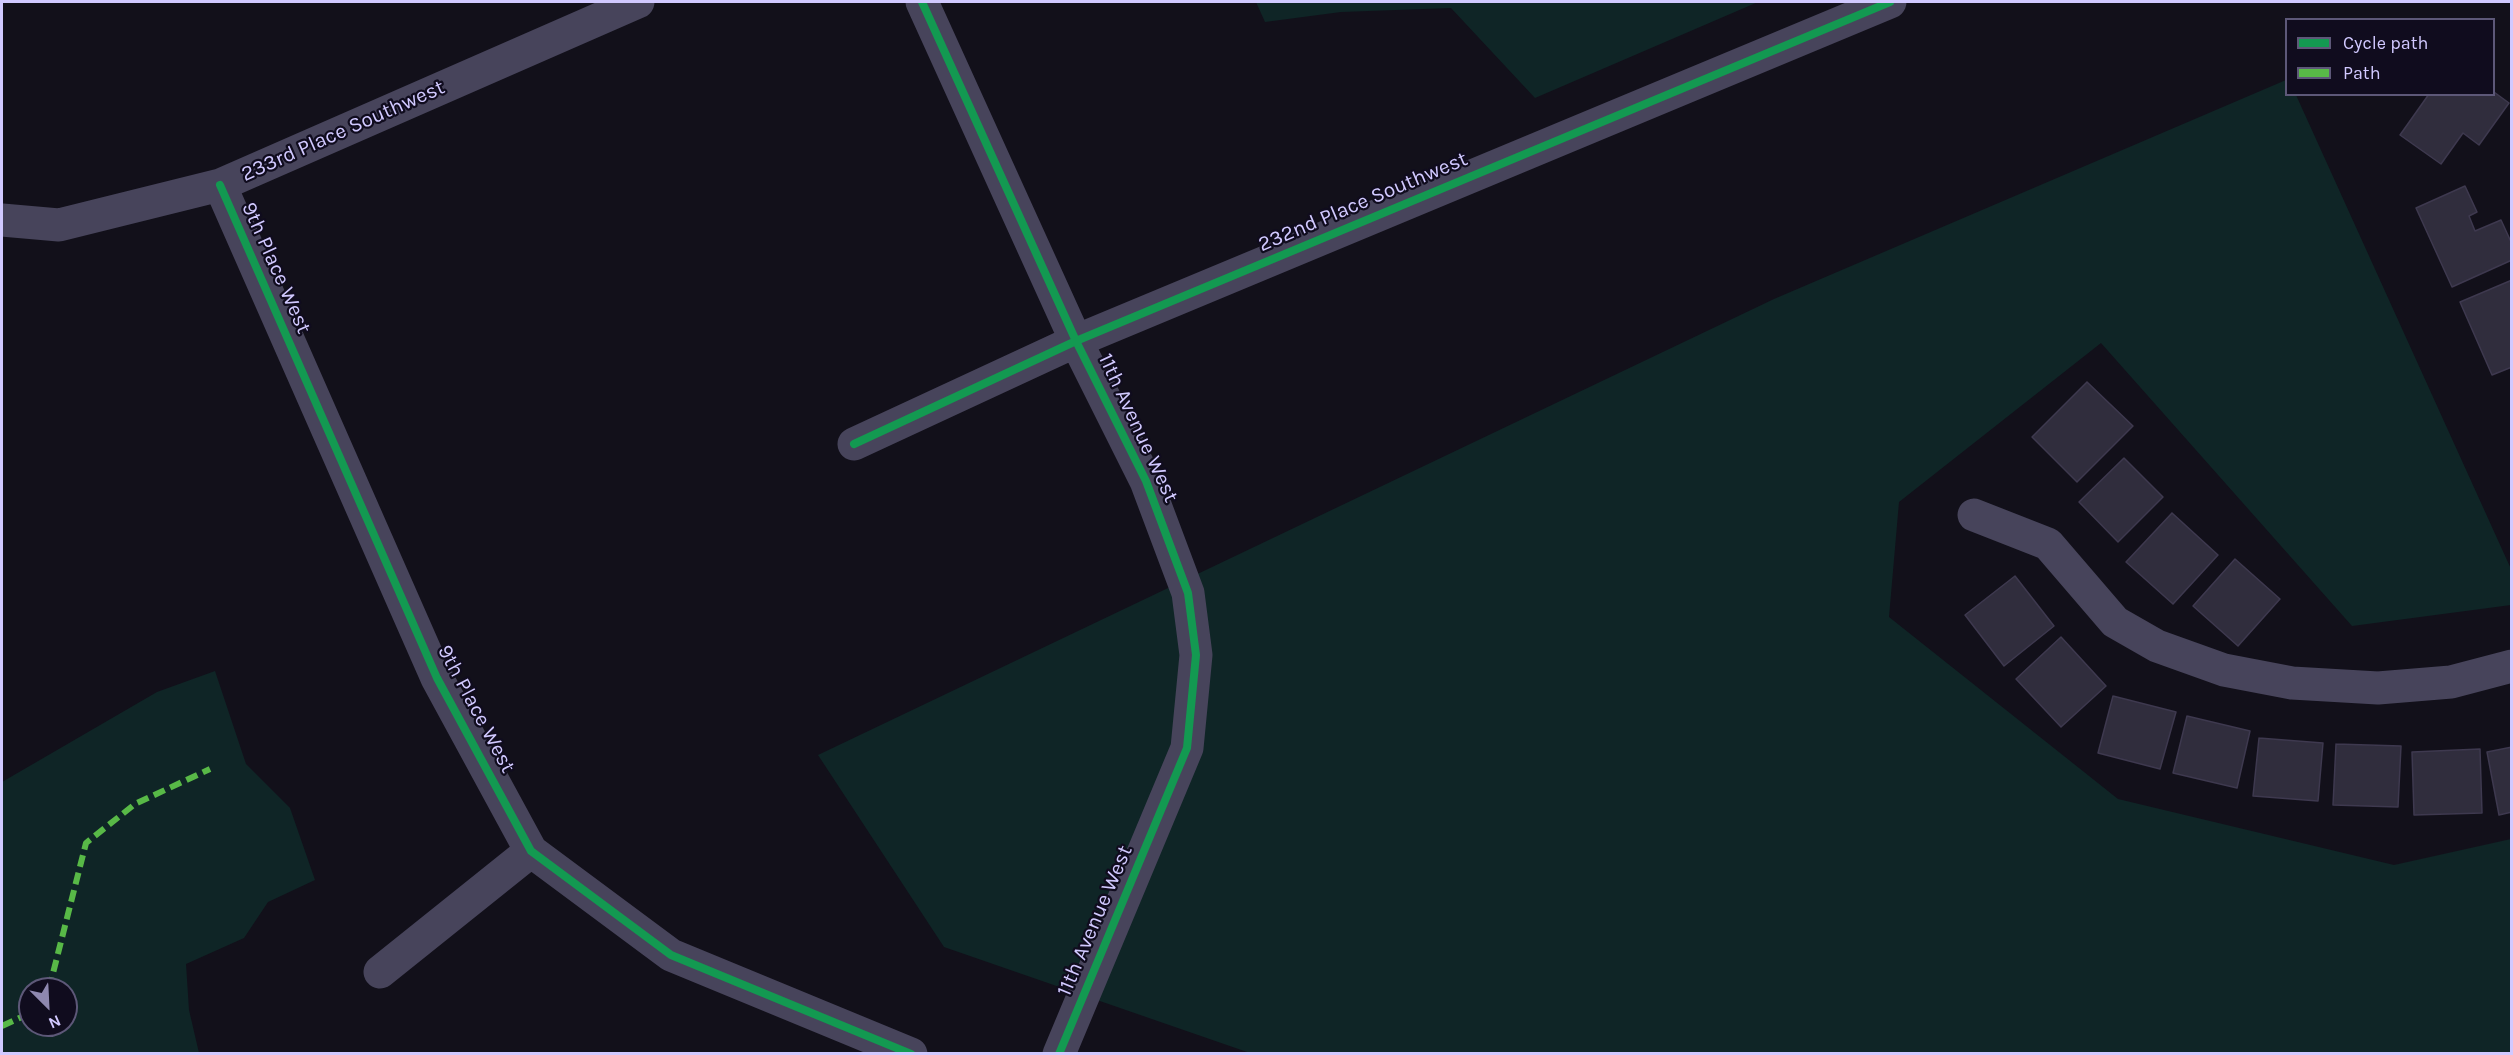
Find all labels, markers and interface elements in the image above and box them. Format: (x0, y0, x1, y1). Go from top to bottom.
legend (2285, 18, 2495, 96)
text: Cycle path (2343, 32, 2428, 54)
text: Path (2343, 62, 2381, 84)
street label: 233rd Place Southwest (237, 75, 449, 187)
street label: 232nd Place Southwest (1255, 146, 1471, 258)
street label: 9th Place West (236, 198, 316, 338)
street label: 11th Avenue West (1092, 350, 1184, 506)
street label: 9th Place West (432, 641, 520, 777)
street label: 11th Avenue West (1052, 842, 1138, 1000)
north arrow (18, 977, 78, 1037)
text: N (46, 1011, 64, 1033)

